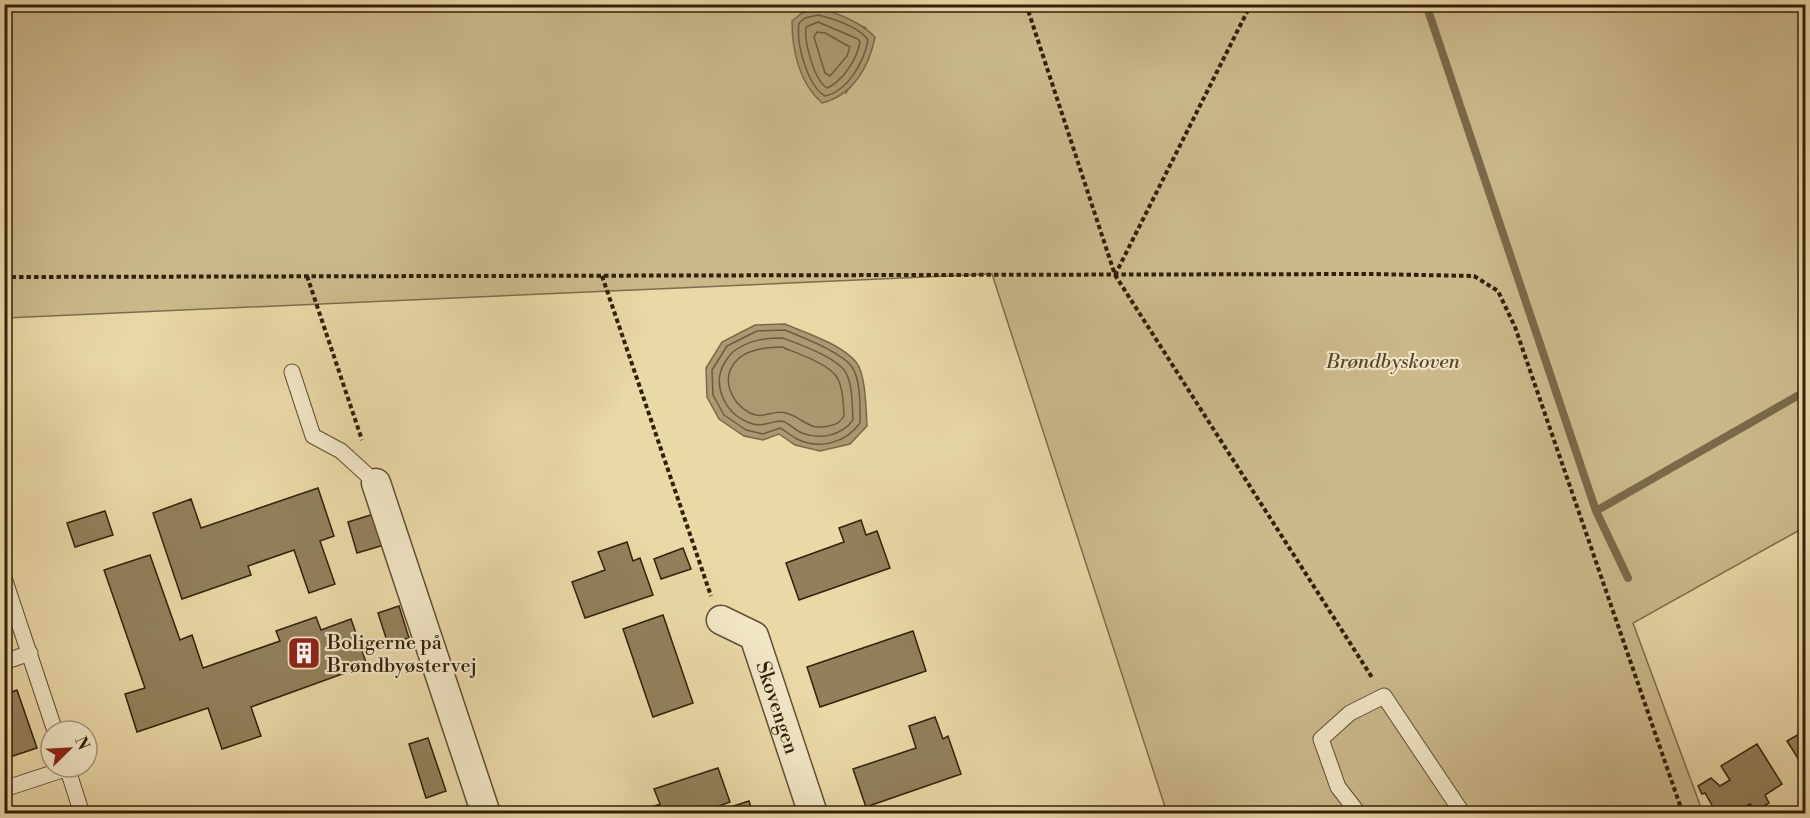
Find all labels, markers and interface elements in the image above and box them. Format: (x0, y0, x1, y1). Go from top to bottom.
park label: Brøndbyskoven (1325, 350, 1461, 375)
place label: Boligerne på Brøndbyøstervej (326, 631, 477, 679)
building icon: Boligerne på Brøndbyøstervej (286, 635, 322, 671)
street label: Skovengen (749, 658, 803, 758)
north arrow (39, 719, 99, 779)
text: N (70, 733, 94, 753)

